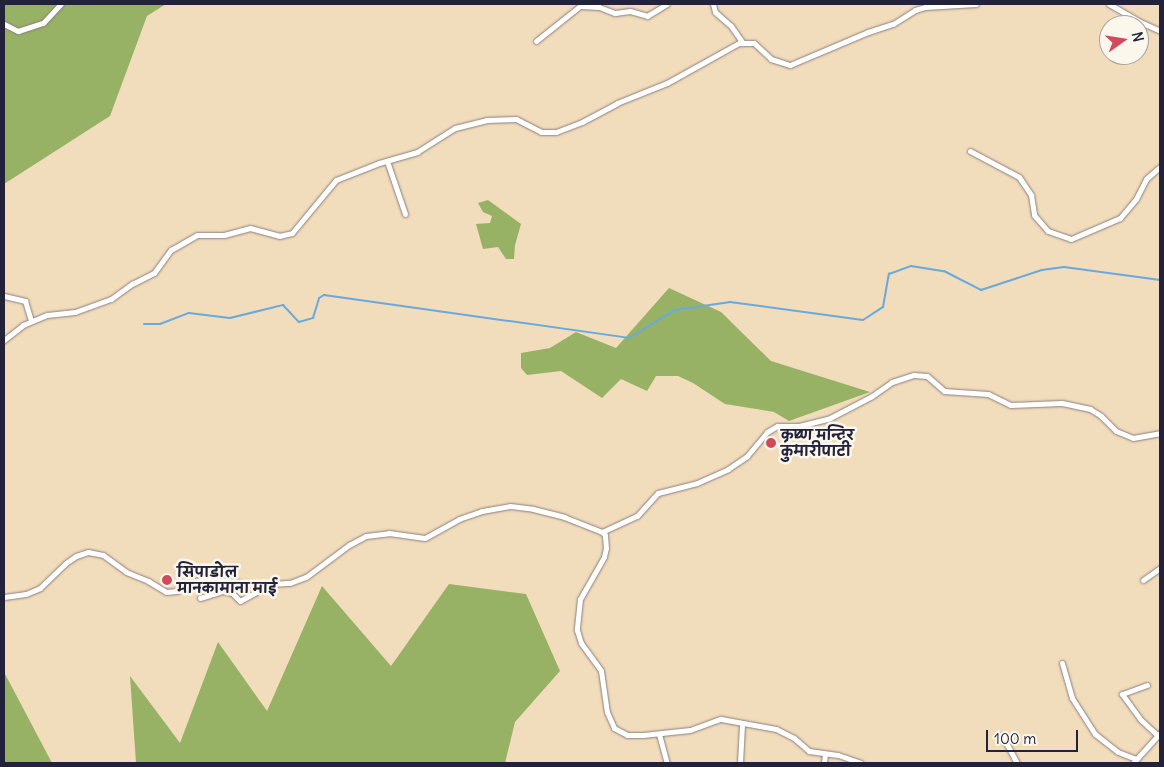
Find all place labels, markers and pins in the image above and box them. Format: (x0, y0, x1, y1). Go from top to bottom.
place label: कृष्ण मन्दिर कुमारीपाटी (781, 427, 854, 460)
marker: कृष्ण मन्दिर कुमारीपाटी (765, 437, 777, 449)
place label: सिपाडोल मानकामाना माई (177, 564, 277, 596)
marker: सिपाडोल मानकामाना माई (161, 574, 173, 586)

